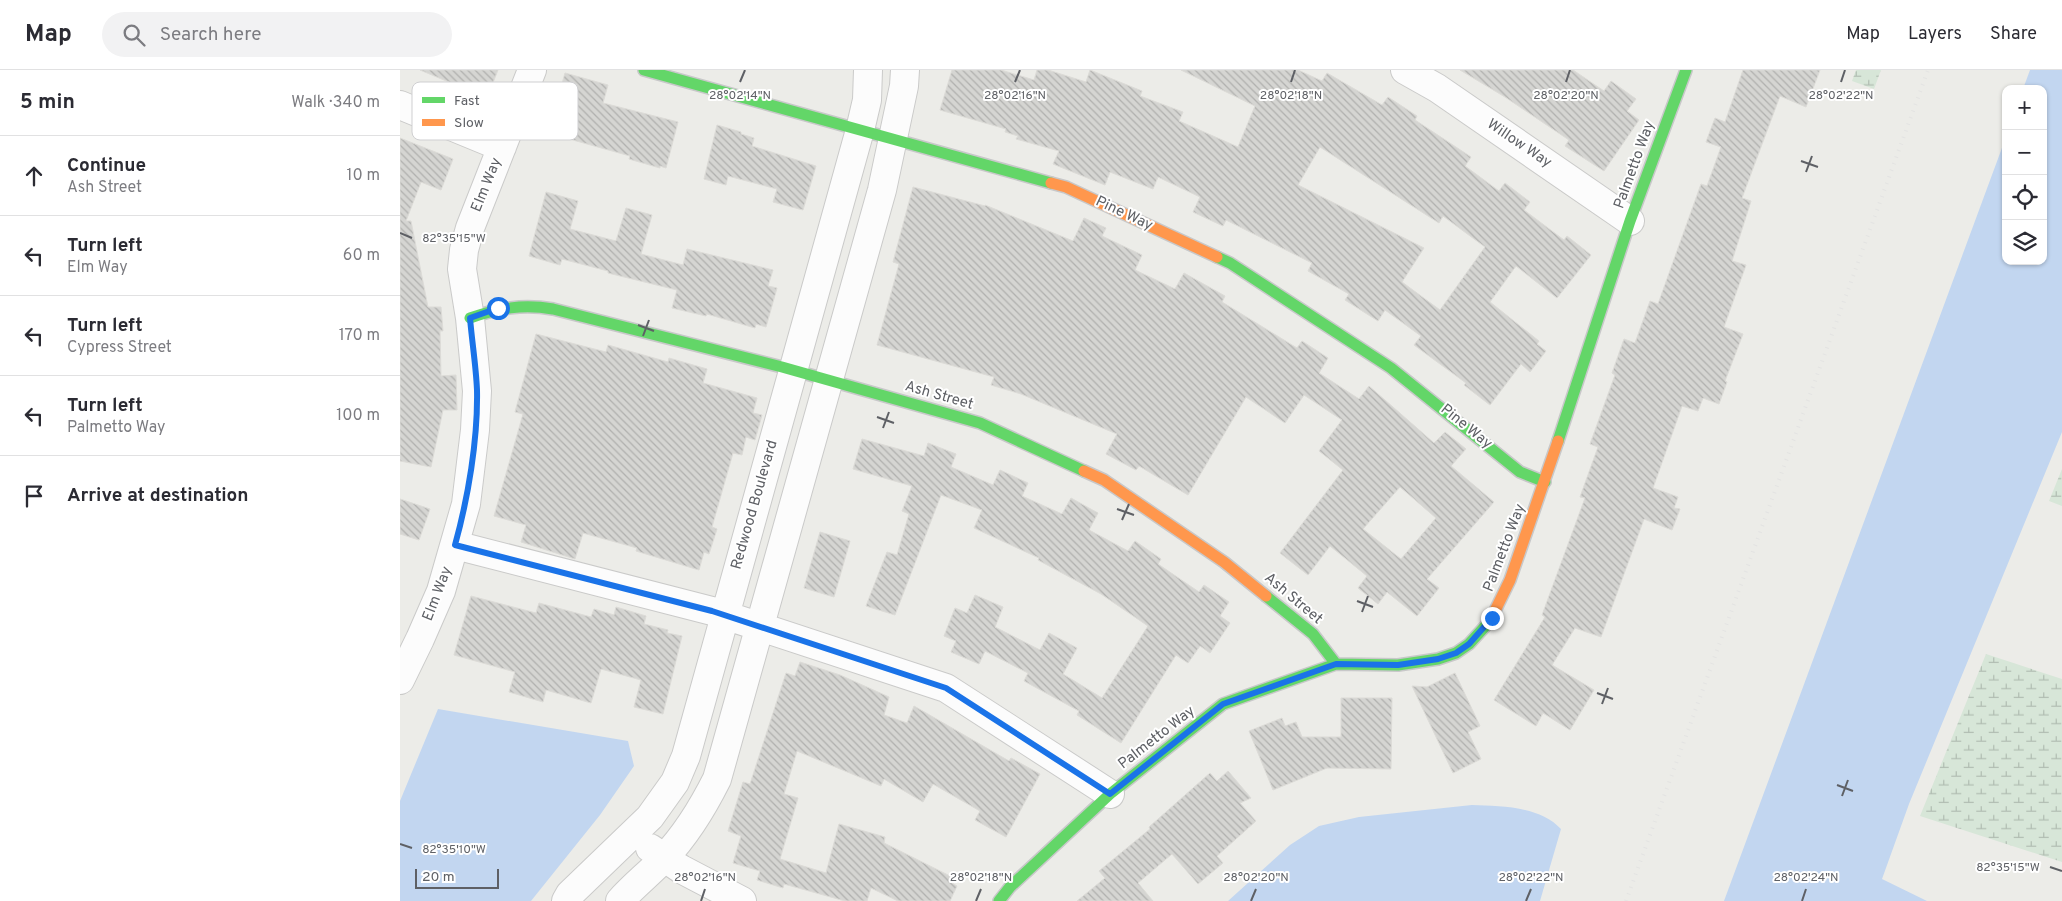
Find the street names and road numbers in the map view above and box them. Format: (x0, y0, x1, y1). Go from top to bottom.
street label: Willow Way (1483, 115, 1555, 173)
street label: Palmetto Way (1610, 118, 1660, 212)
street label: Elm Way (468, 155, 506, 215)
street label: Pine Way (1092, 192, 1156, 236)
street label: Ash Street (903, 377, 975, 415)
street label: Pine Way (1436, 400, 1496, 454)
street label: Redwood Boulevard (727, 438, 783, 572)
street label: Palmetto Way (1480, 501, 1530, 595)
street label: Elm Way (419, 564, 457, 624)
street label: Ash Street (1260, 569, 1326, 629)
street label: Palmetto Way (1115, 702, 1199, 774)

